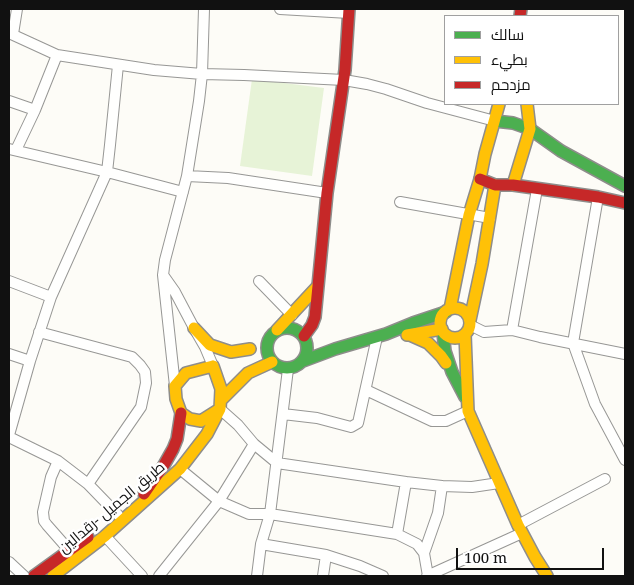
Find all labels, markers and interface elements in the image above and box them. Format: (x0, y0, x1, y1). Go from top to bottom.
legend (444, 15, 619, 105)
text: سالك (491, 24, 524, 44)
text: بطيء (491, 49, 528, 69)
text: مزدحم (491, 74, 531, 94)
street label: طريق الجميل -رقدالين (55, 458, 169, 558)
scale bar (459, 538, 606, 570)
text: 100 m (464, 547, 507, 567)

